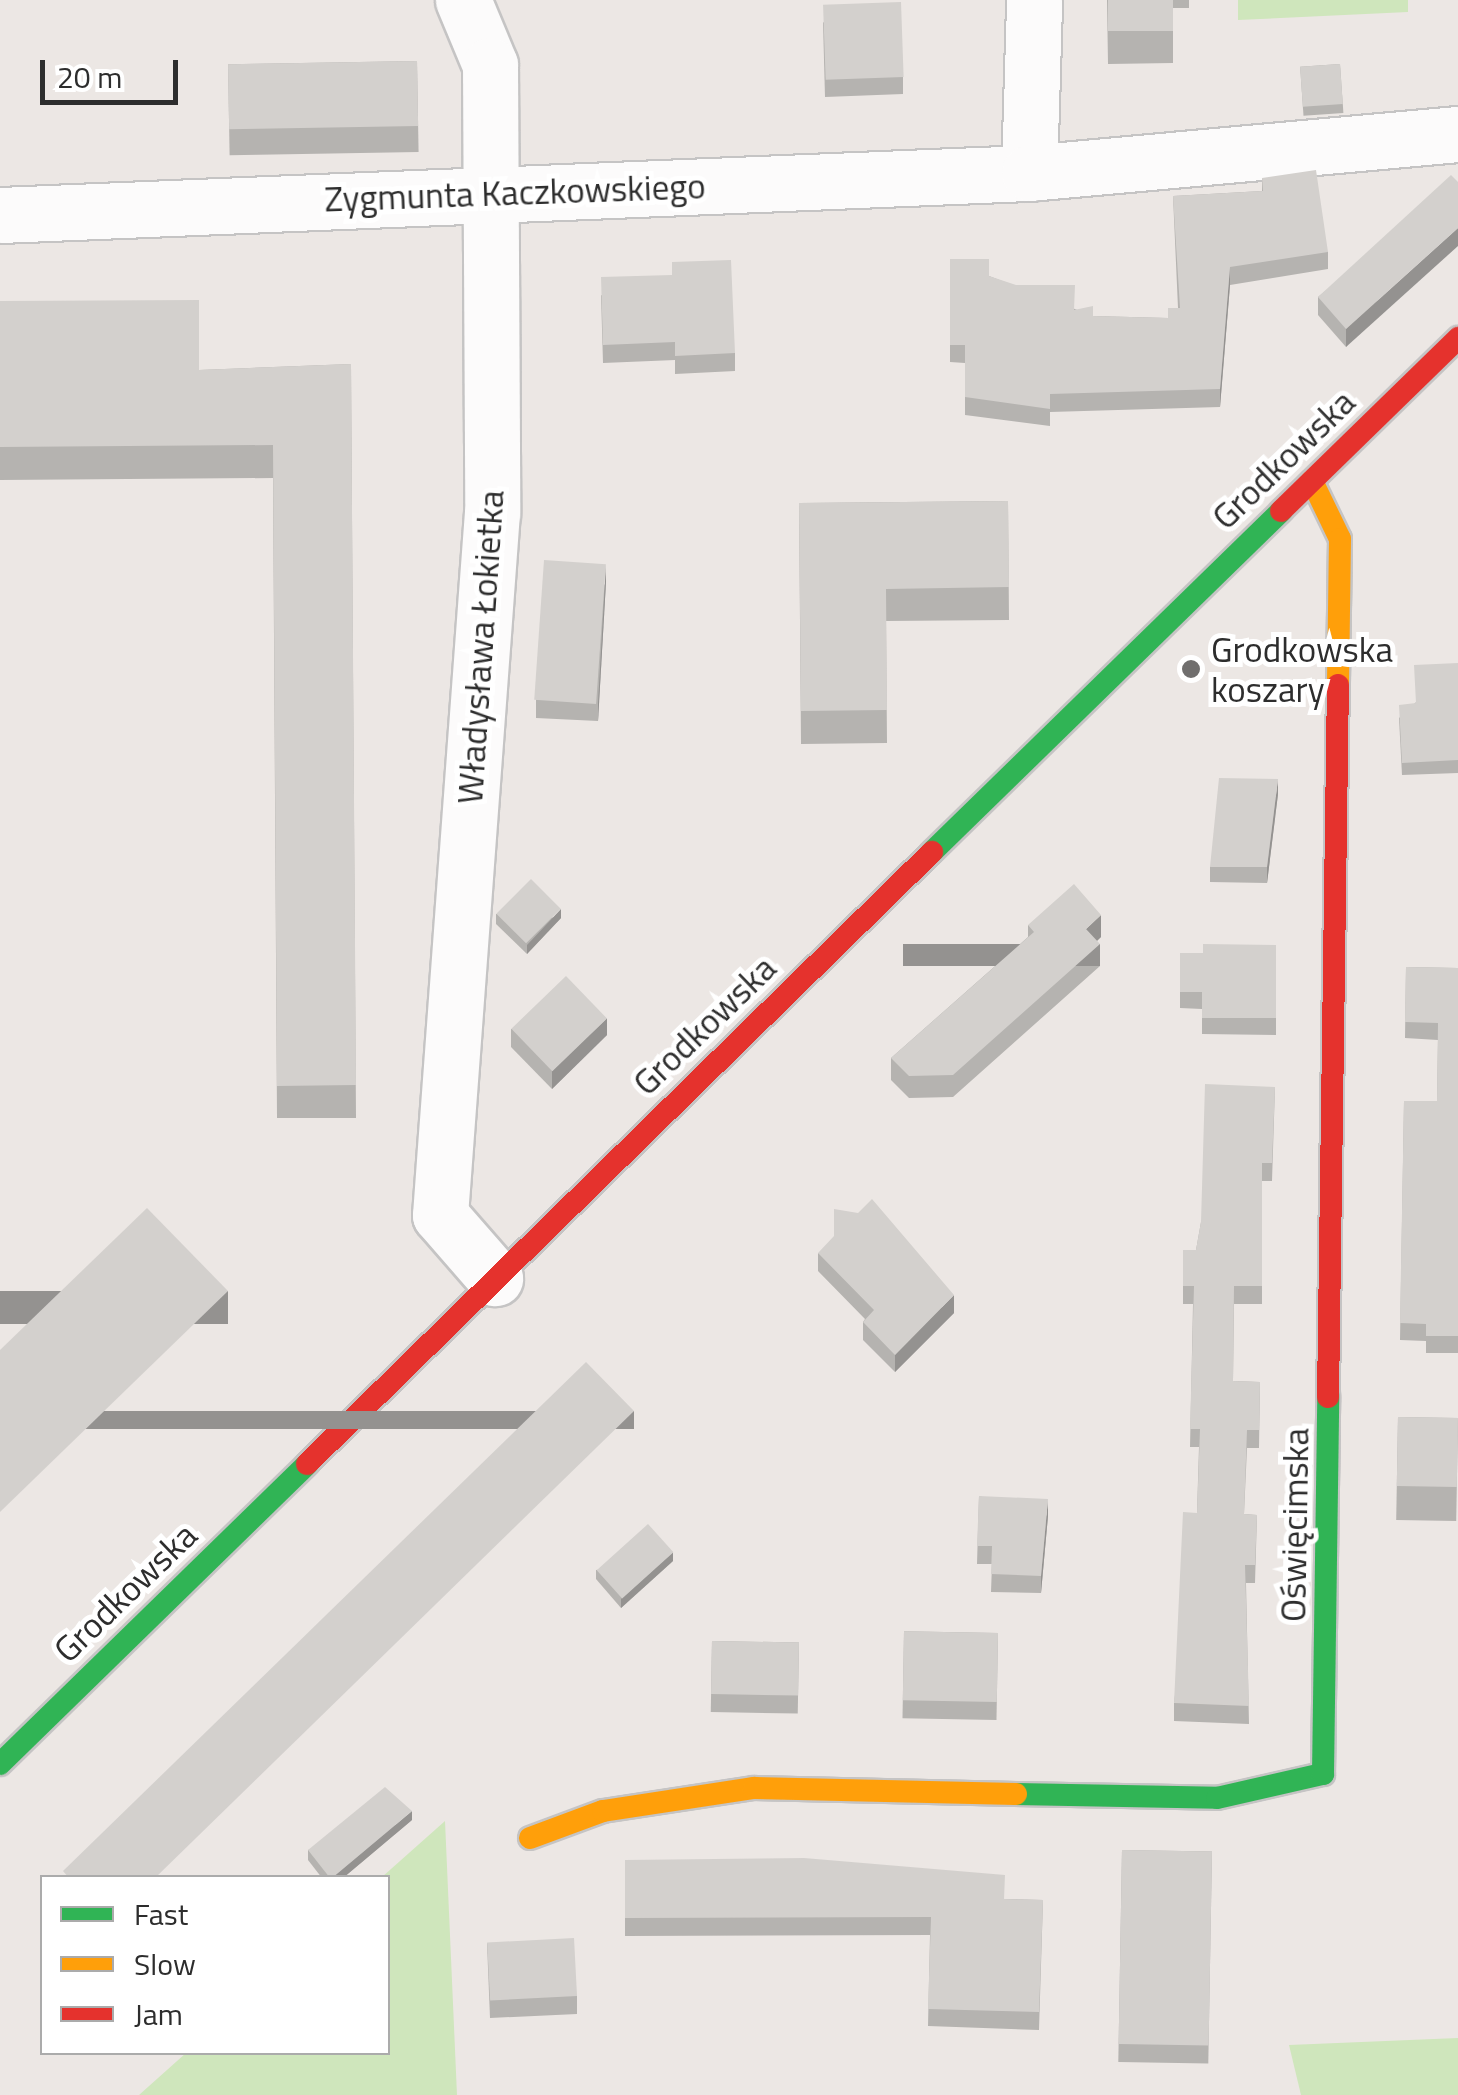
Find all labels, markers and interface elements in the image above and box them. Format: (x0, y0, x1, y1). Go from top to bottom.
scale bar (45, 40, 182, 102)
text: 20 m (57, 54, 122, 100)
street label: Zygmunta Kaczkowskiego (324, 164, 706, 220)
street label: Grodkowska (1203, 381, 1363, 537)
street label: Władysława Łokietka (448, 489, 512, 805)
place label: Grodkowska koszary (1211, 628, 1393, 710)
marker: Grodkowska koszary (1180, 658, 1202, 680)
street label: Grodkowska (624, 947, 784, 1103)
street label: Oświęcimska (1271, 1428, 1317, 1622)
street label: Grodkowska (45, 1514, 205, 1670)
legend (40, 1875, 390, 2055)
text: Fast (134, 1891, 188, 1937)
text: Slow (134, 1941, 196, 1987)
text: Jam (134, 1991, 183, 2037)

